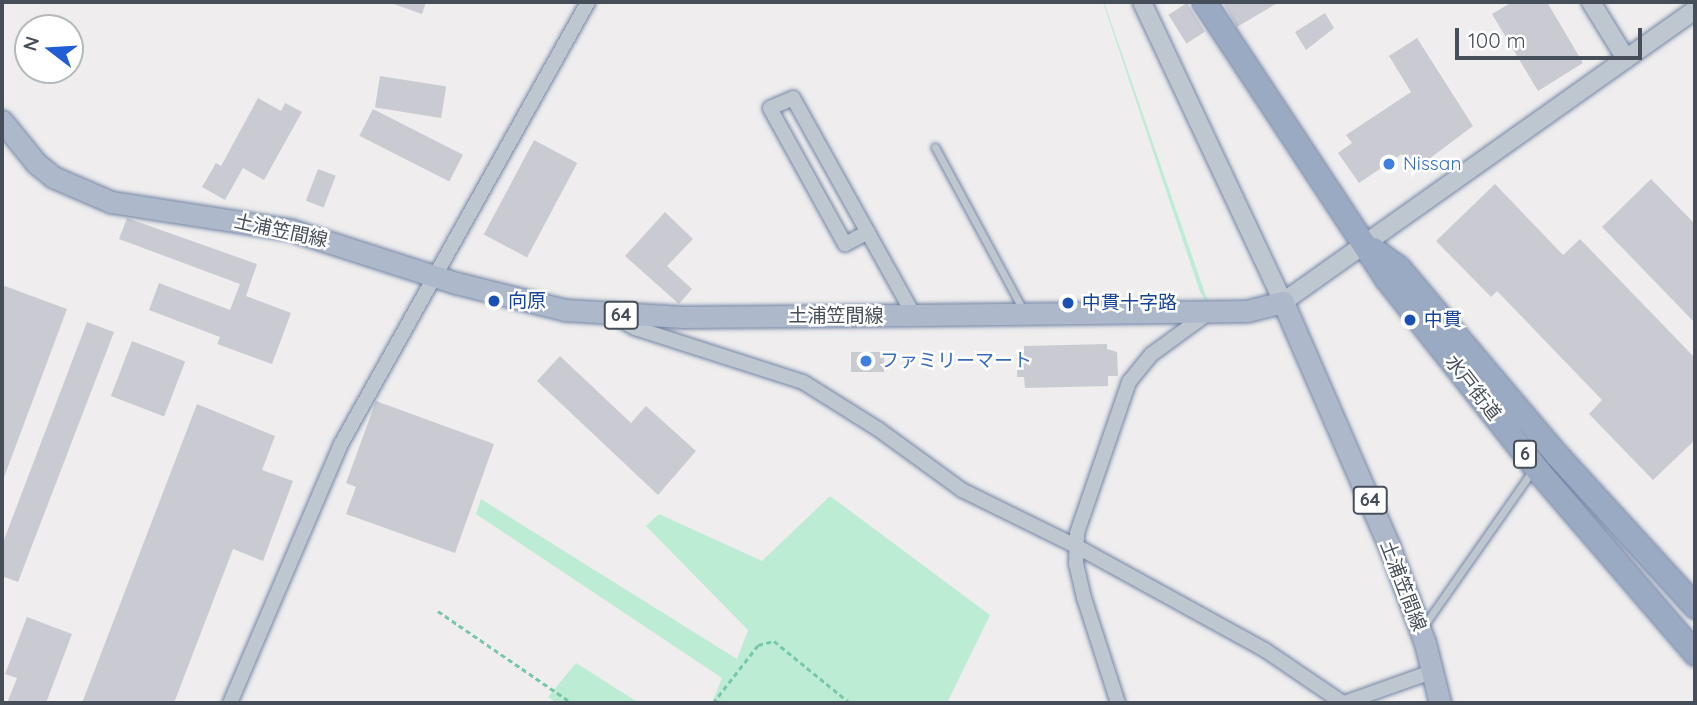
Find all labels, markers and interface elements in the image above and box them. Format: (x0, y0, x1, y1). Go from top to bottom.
north arrow (14, 14, 84, 84)
scale bar (1459, 14, 1646, 58)
text: 100 m (1468, 27, 1526, 53)
text: N (17, 33, 44, 54)
place label: Nissan (1403, 153, 1461, 175)
marker: Nissan (1381, 156, 1397, 172)
street label: 土浦笠間線 (232, 210, 330, 252)
place label: 向原 (508, 290, 546, 312)
place label: 中貫十字路 (1082, 292, 1177, 314)
marker: 向原 (486, 293, 502, 309)
marker: 中貫十字路 (1060, 295, 1076, 311)
road number: 64 (604, 300, 638, 330)
street label: 土浦笠間線 (789, 305, 883, 327)
place label: 中貫 (1424, 309, 1462, 331)
marker: 中貫 (1402, 312, 1418, 328)
place label: ファミリーマート (880, 350, 1032, 372)
street label: 水戸街道 (1441, 351, 1505, 425)
marker: ファミリーマート (858, 353, 874, 369)
road number: 6 (1513, 440, 1537, 468)
road number: 64 (1352, 486, 1388, 514)
street label: 土浦笠間線 (1375, 538, 1431, 634)

